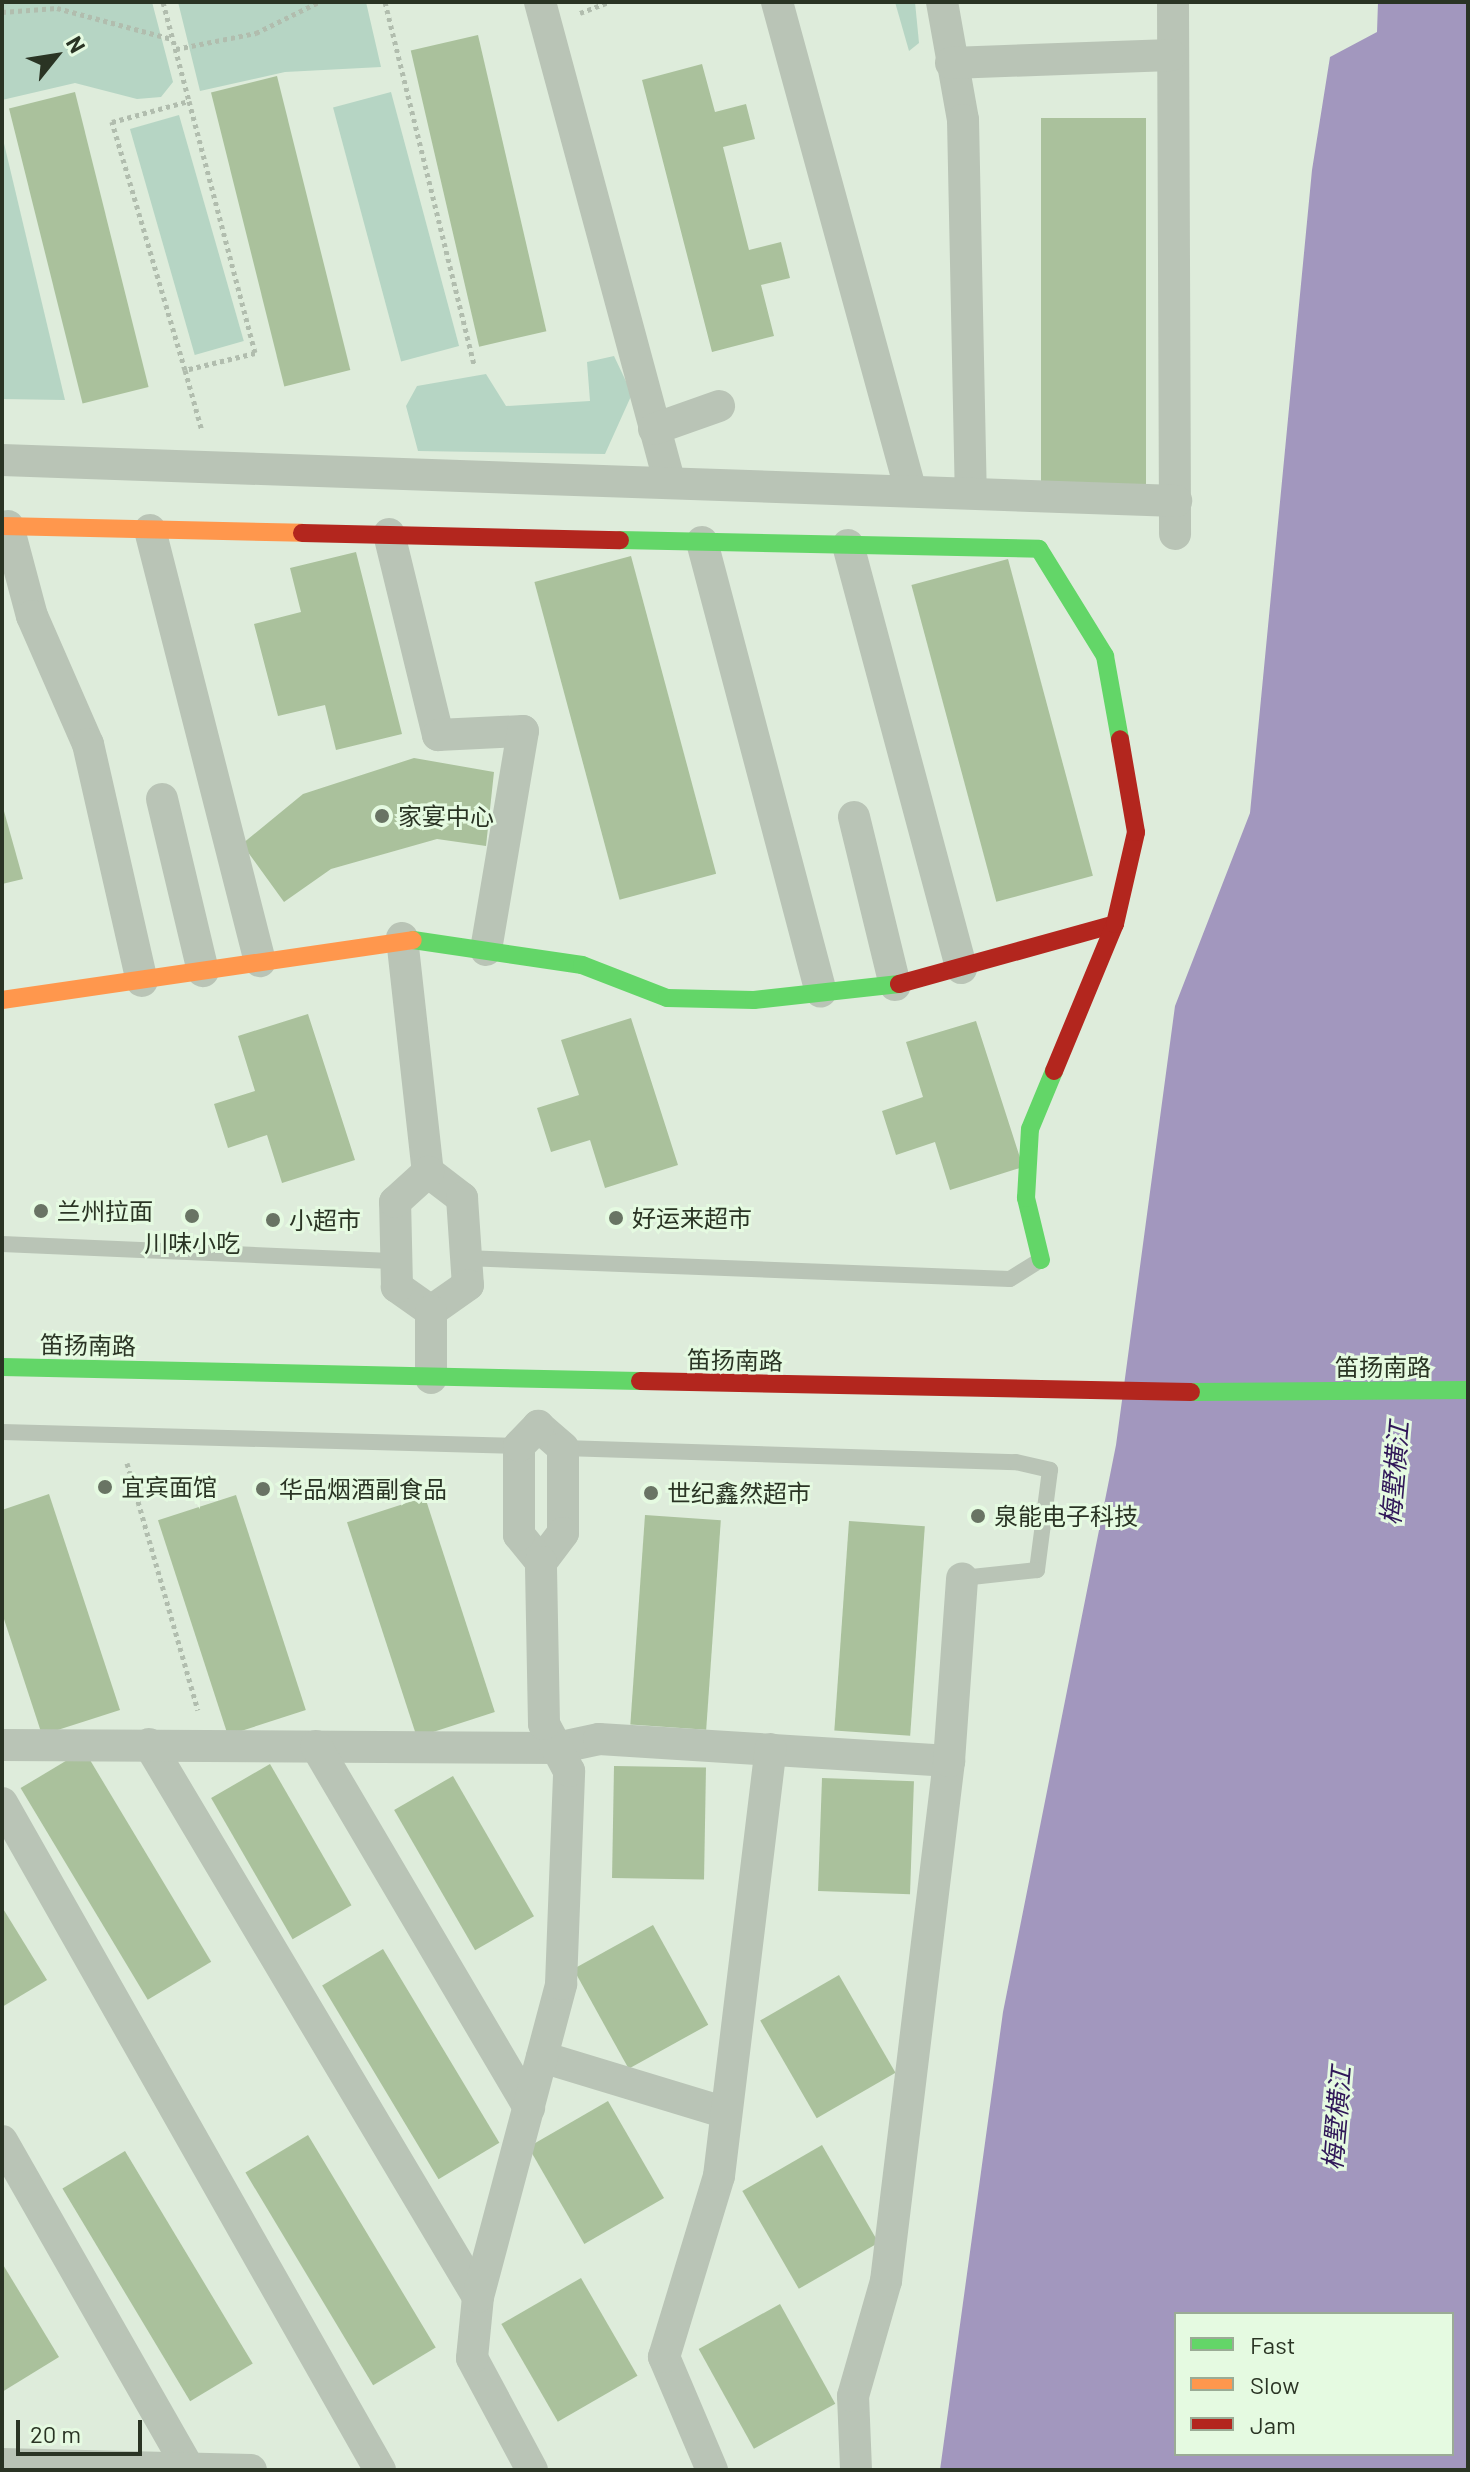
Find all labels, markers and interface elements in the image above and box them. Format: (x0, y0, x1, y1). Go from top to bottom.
north arrow (16, 16, 96, 96)
text: N (62, 31, 92, 57)
place label: 家宴中心 (398, 802, 494, 830)
marker: 家宴中心 (373, 807, 391, 825)
place label: 兰州拉面 (57, 1197, 153, 1225)
marker: 兰州拉面 (32, 1202, 50, 1220)
place label: 好运来超市 (632, 1204, 752, 1232)
place label: 小超市 (289, 1206, 361, 1234)
marker: 川味小吃 (183, 1207, 201, 1225)
marker: 好运来超市 (607, 1209, 625, 1227)
marker: 小超市 (264, 1211, 282, 1229)
place label: 川味小吃 (144, 1229, 240, 1257)
street label: 笛扬南路 (40, 1330, 136, 1360)
street label: 笛扬南路 (687, 1345, 783, 1375)
street label: 笛扬南路 (1335, 1353, 1431, 1381)
water label: 梅墅横江 (1374, 1420, 1414, 1526)
place label: 宜宾面馆 (121, 1473, 217, 1501)
place label: 华品烟酒副食品 (279, 1475, 447, 1503)
marker: 宜宾面馆 (96, 1478, 114, 1496)
place label: 世纪鑫然超市 (667, 1479, 811, 1507)
marker: 华品烟酒副食品 (254, 1480, 272, 1498)
marker: 世纪鑫然超市 (642, 1484, 660, 1502)
place label: 泉能电子科技 (994, 1502, 1138, 1530)
marker: 泉能电子科技 (969, 1507, 987, 1525)
water label: 梅墅横江 (1316, 2065, 1356, 2171)
legend (1174, 2312, 1454, 2456)
text: Fast (1250, 2330, 1295, 2359)
text: Slow (1250, 2370, 1299, 2399)
scale bar (20, 2404, 146, 2454)
text: Jam (1250, 2410, 1296, 2439)
text: 20 m (30, 2419, 81, 2448)

